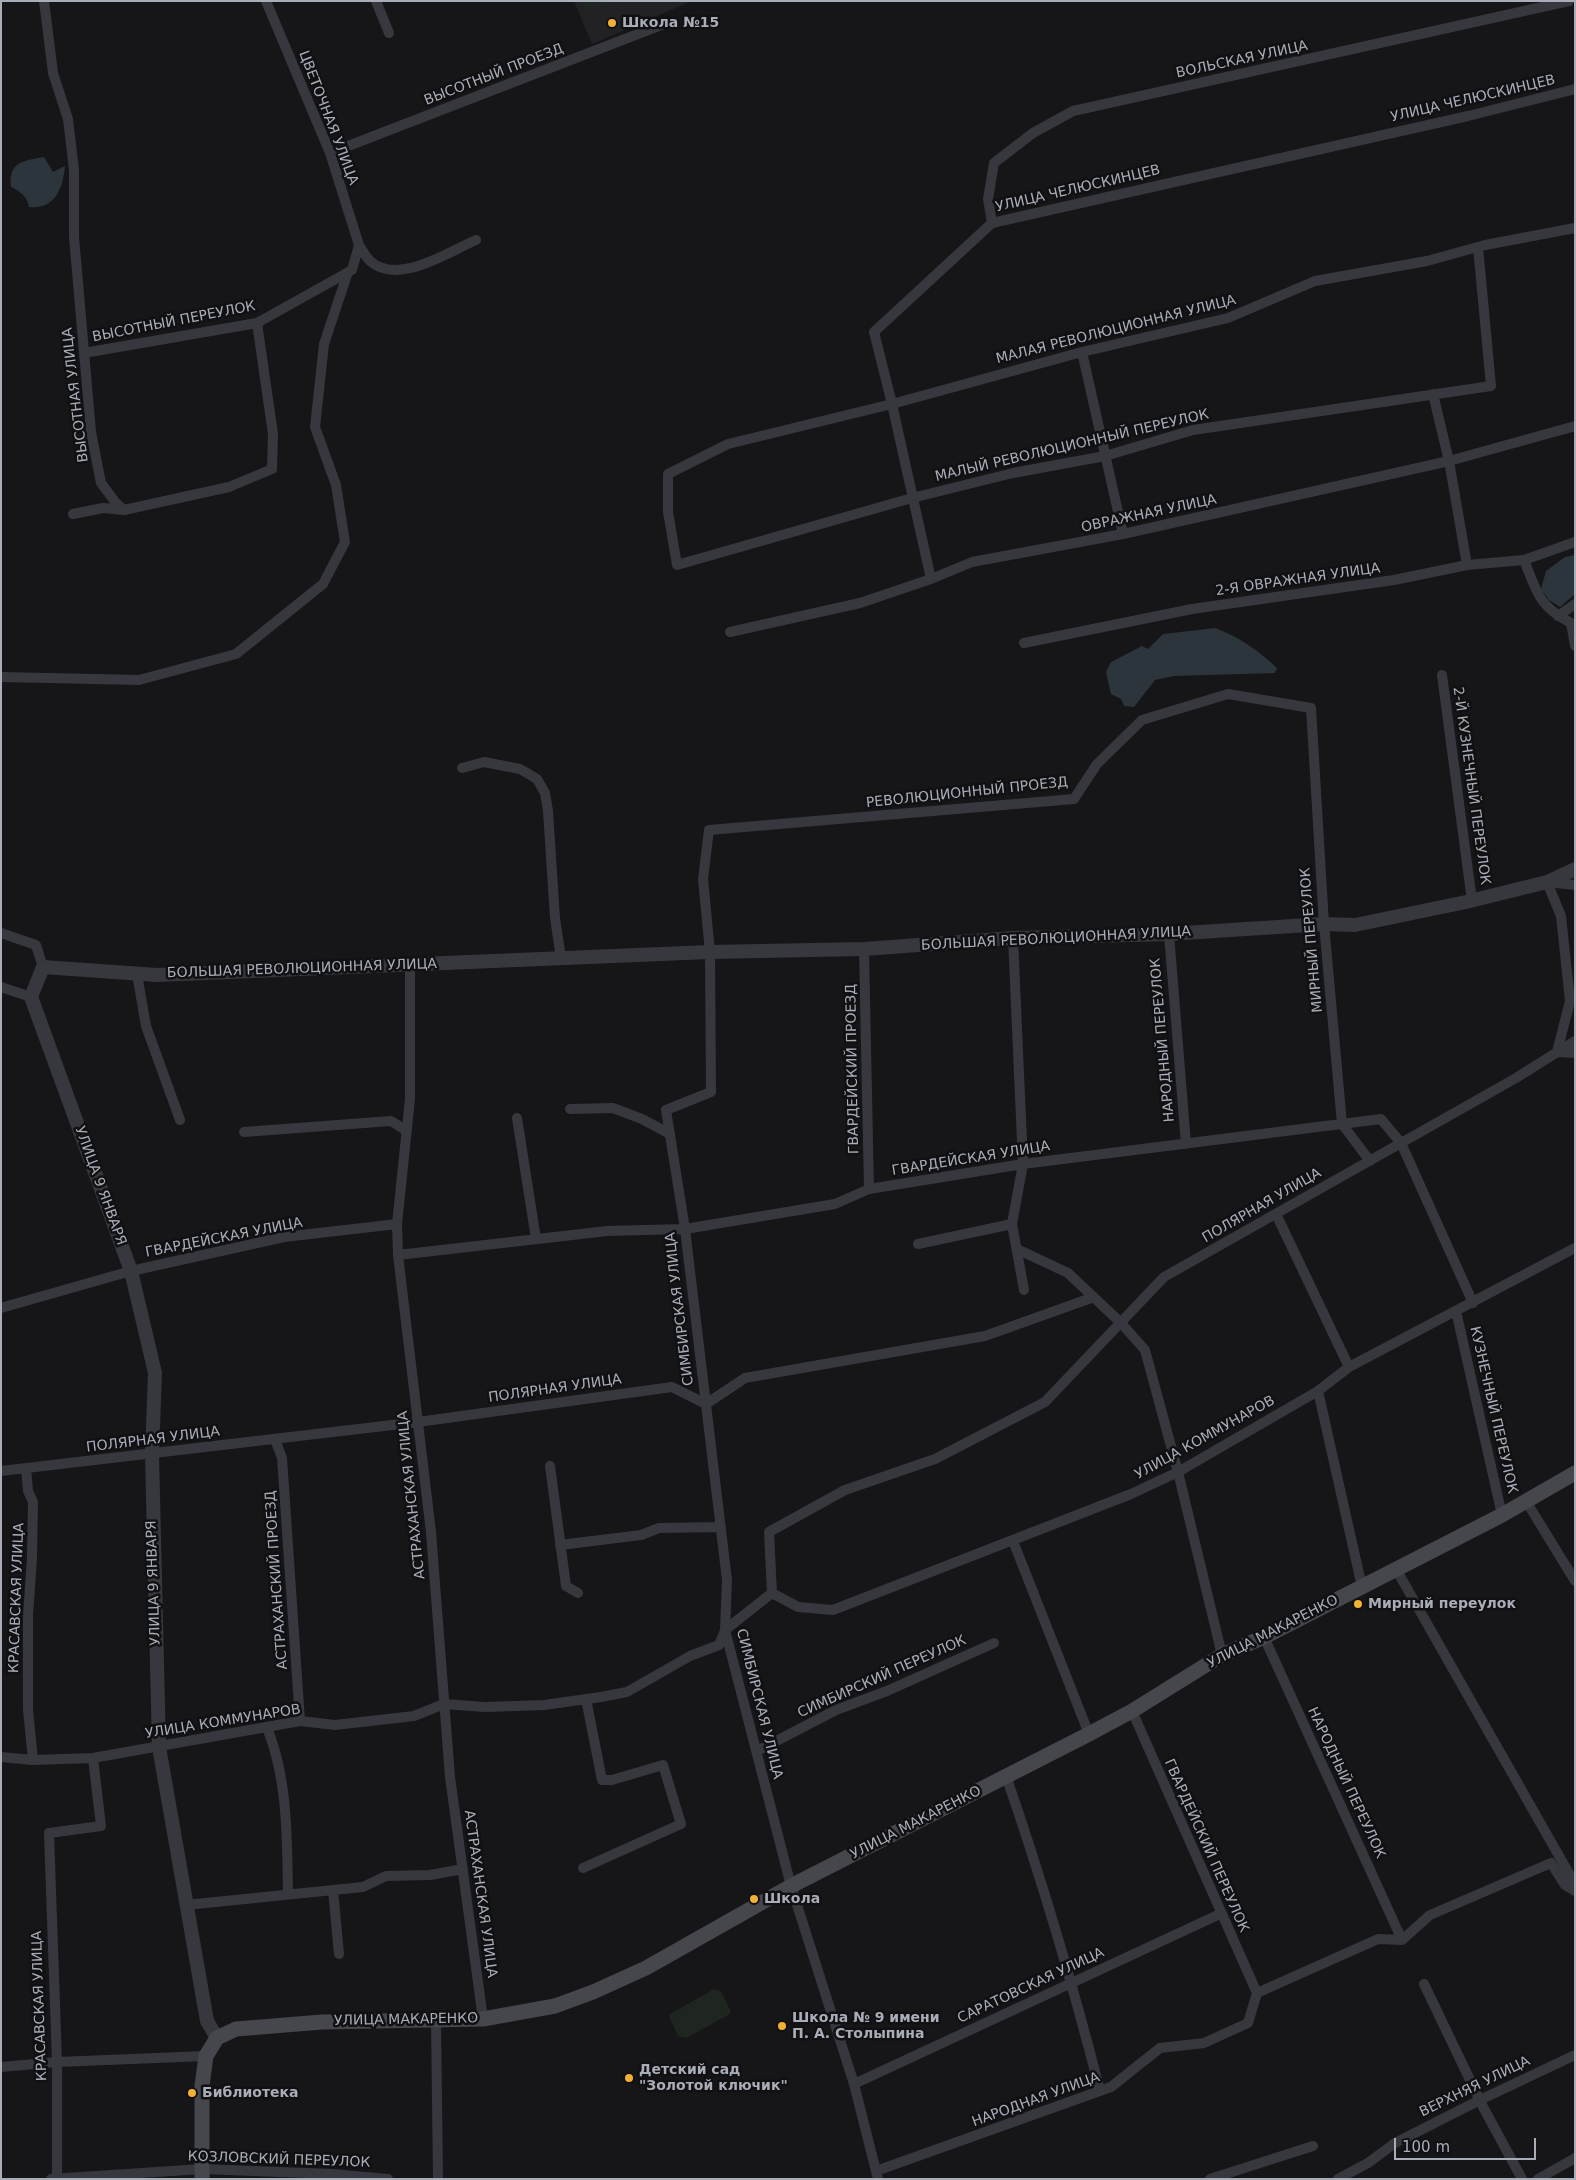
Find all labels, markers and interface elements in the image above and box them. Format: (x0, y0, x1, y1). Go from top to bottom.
place label: Школа №15 (622, 15, 719, 31)
marker: Школа №15 (606, 17, 618, 29)
street label: ВОЛЬСКАЯ УЛИЦА (1175, 38, 1309, 82)
street label: ВЫСОТНЫЙ ПРОЕЗД (422, 41, 566, 109)
street label: ЦВЕТОЧНАЯ УЛИЦА (295, 48, 361, 188)
street label: УЛИЦА ЧЕЛЮСКИНЦЕВ (1389, 72, 1557, 126)
street label: УЛИЦА ЧЕЛЮСКИНЦЕВ (994, 162, 1162, 216)
street label: МАЛАЯ РЕВОЛЮЦИОННАЯ УЛИЦА (994, 292, 1238, 368)
street label: ВЫСОТНЫЙ ПЕРЕУЛОК (91, 298, 257, 346)
street label: ВЫСОТНАЯ УЛИЦА (59, 327, 93, 463)
street label: МАЛЫЙ РЕВОЛЮЦИОННЫЙ ПЕРЕУЛОК (934, 406, 1210, 486)
street label: ОВРАЖНАЯ УЛИЦА (1080, 491, 1218, 537)
street label: 2-Я ОВРАЖНАЯ УЛИЦА (1215, 560, 1381, 600)
street label: 2-Й КУЗНЕЧНЫЙ ПЕРЕУЛОК (1449, 686, 1493, 886)
street label: РЕВОЛЮЦИОННЫЙ ПРОЕЗД (865, 774, 1069, 812)
street label: МИРНЫЙ ПЕРЕУЛОК (1297, 867, 1327, 1013)
street label: БОЛЬШАЯ РЕВОЛЮЦИОННАЯ УЛИЦА (921, 924, 1191, 954)
street label: БОЛЬШАЯ РЕВОЛЮЦИОННАЯ УЛИЦА (167, 956, 437, 982)
street label: НАРОДНЫЙ ПЕРЕУЛОК (1147, 957, 1179, 1123)
street label: ГВАРДЕЙСКИЙ ПРОЕЗД (843, 984, 863, 1154)
street label: УЛИЦА 9 ЯНВАРЯ (71, 1124, 129, 1248)
street label: ГВАРДЕЙСКАЯ УЛИЦА (891, 1138, 1051, 1180)
street label: ПОЛЯРНАЯ УЛИЦА (1200, 1165, 1324, 1247)
street label: ГВАРДЕЙСКАЯ УЛИЦА (144, 1215, 304, 1261)
street label: СИМБИРСКАЯ УЛИЦА (662, 1231, 698, 1387)
street label: КУЗНЕЧНЫЙ ПЕРЕУЛОК (1466, 1325, 1520, 1495)
street label: ПОЛЯРНАЯ УЛИЦА (487, 1371, 623, 1407)
street label: УЛИЦА КОММУНАРОВ (1132, 1393, 1278, 1483)
street label: АСТРАХАНСКАЯ УЛИЦА (395, 1410, 429, 1580)
street label: ПОЛЯРНАЯ УЛИЦА (85, 1423, 221, 1457)
street label: АСТРАХАНСКИЙ ПРОЕЗД (262, 1490, 292, 1670)
street label: УЛИЦА 9 ЯНВАРЯ (143, 1520, 165, 1646)
street label: КРАСАВСКАЯ УЛИЦА (6, 1523, 28, 1673)
street label: УЛИЦА МАКАРЕНКО (1205, 1592, 1341, 1672)
place label: Мирный переулок (1368, 1596, 1516, 1612)
marker: Мирный переулок (1352, 1598, 1364, 1610)
street label: СИМБИРСКАЯ УЛИЦА (732, 1627, 786, 1781)
street label: СИМБИРСКИЙ ПЕРЕУЛОК (795, 1632, 969, 1722)
street label: УЛИЦА КОММУНАРОВ (144, 1701, 302, 1743)
street label: НАРОДНЫЙ ПЕРЕУЛОК (1304, 1705, 1388, 1861)
street label: ГВАРДЕЙСКИЙ ПЕРЕУЛОК (1160, 1757, 1252, 1935)
street label: УЛИЦА МАКАРЕНКО (848, 1783, 984, 1863)
street label: АСТРАХАНСКАЯ УЛИЦА (460, 1809, 500, 1979)
place label: Школа (764, 1891, 820, 1907)
marker: Школа (748, 1893, 760, 1905)
street label: КРАСАВСКАЯ УЛИЦА (29, 1931, 51, 2081)
street label: САРАТОВСКАЯ УЛИЦА (955, 1945, 1107, 2027)
street label: УЛИЦА МАКАРЕНКО (334, 2010, 478, 2030)
place label: Школа № 9 имени П. А. Столыпина (792, 2010, 940, 2042)
marker: Школа № 9 имени П. А. Столыпина (776, 2020, 788, 2032)
street label: ВЕРХНЯЯ УЛИЦА (1417, 2053, 1533, 2121)
place label: Детский сад "Золотой ключик" (639, 2062, 788, 2094)
street label: НАРОДНАЯ УЛИЦА (970, 2069, 1102, 2131)
marker: Детский сад "Золотой ключик" (623, 2072, 635, 2084)
place label: Библиотека (202, 2085, 298, 2101)
marker: Библиотека (186, 2087, 198, 2099)
scale bar (1396, 2128, 1538, 2160)
text: 100 m (1402, 2138, 1450, 2156)
street label: КОЗЛОВСКИЙ ПЕРЕУЛОК (187, 2148, 371, 2172)

